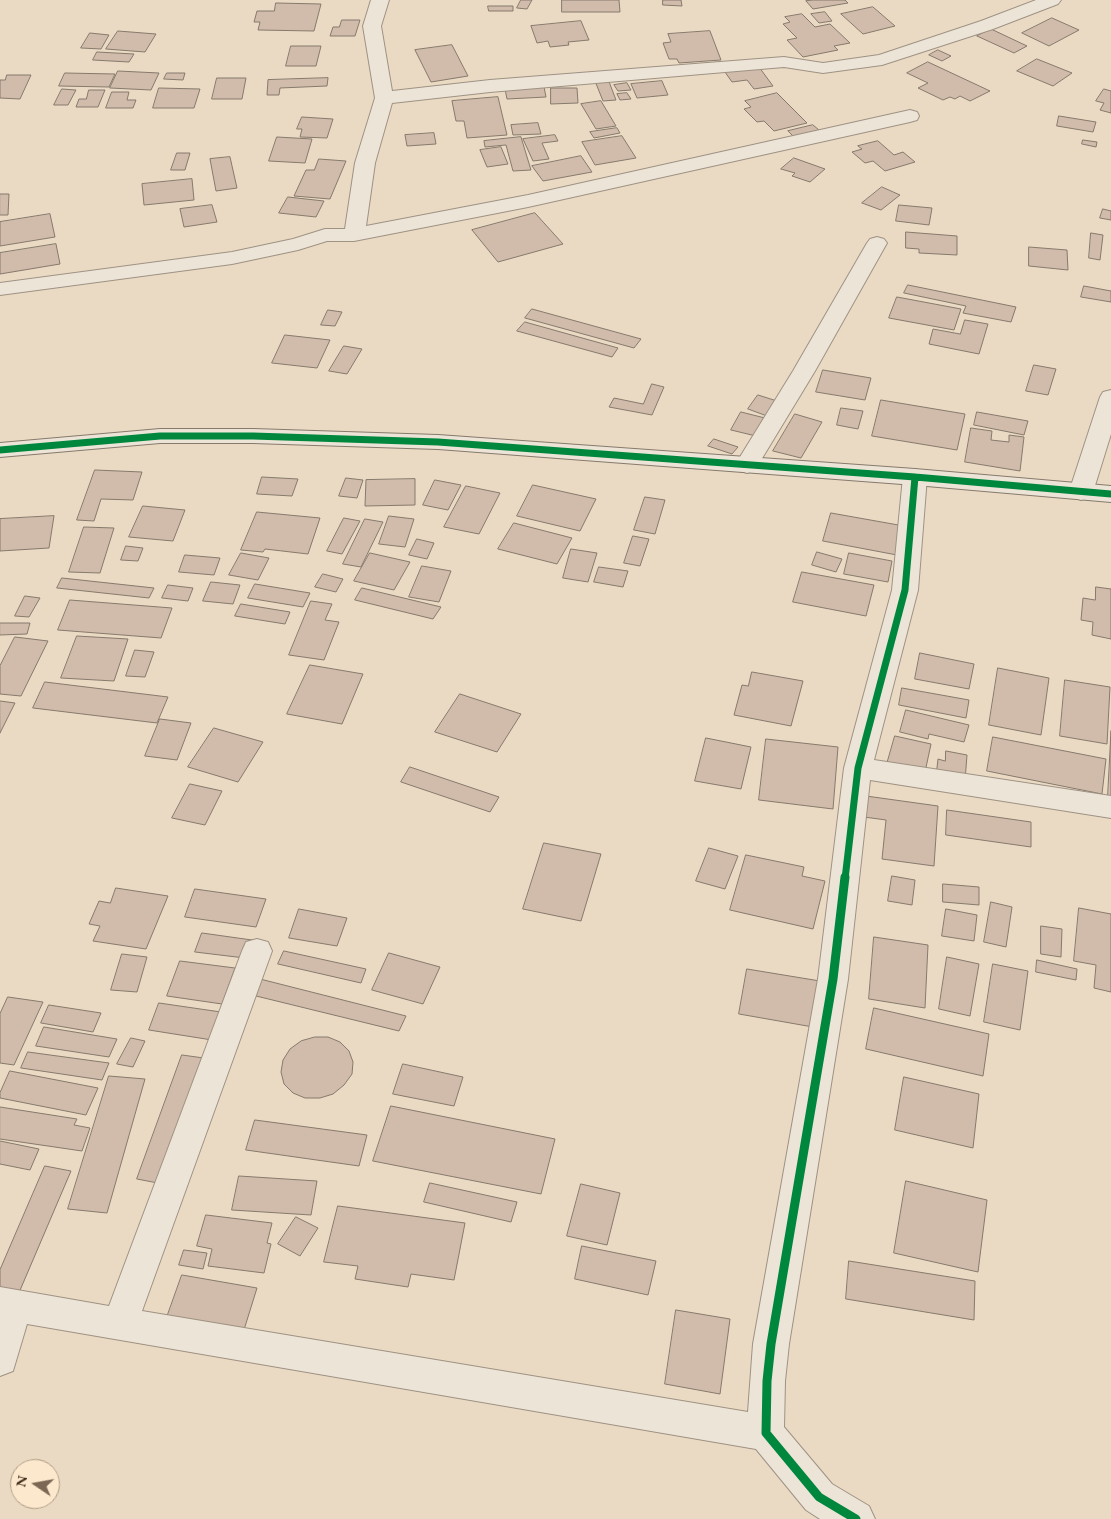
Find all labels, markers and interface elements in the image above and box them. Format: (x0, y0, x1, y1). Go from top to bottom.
north arrow (10, 1459, 60, 1509)
text: N (11, 1474, 31, 1489)

